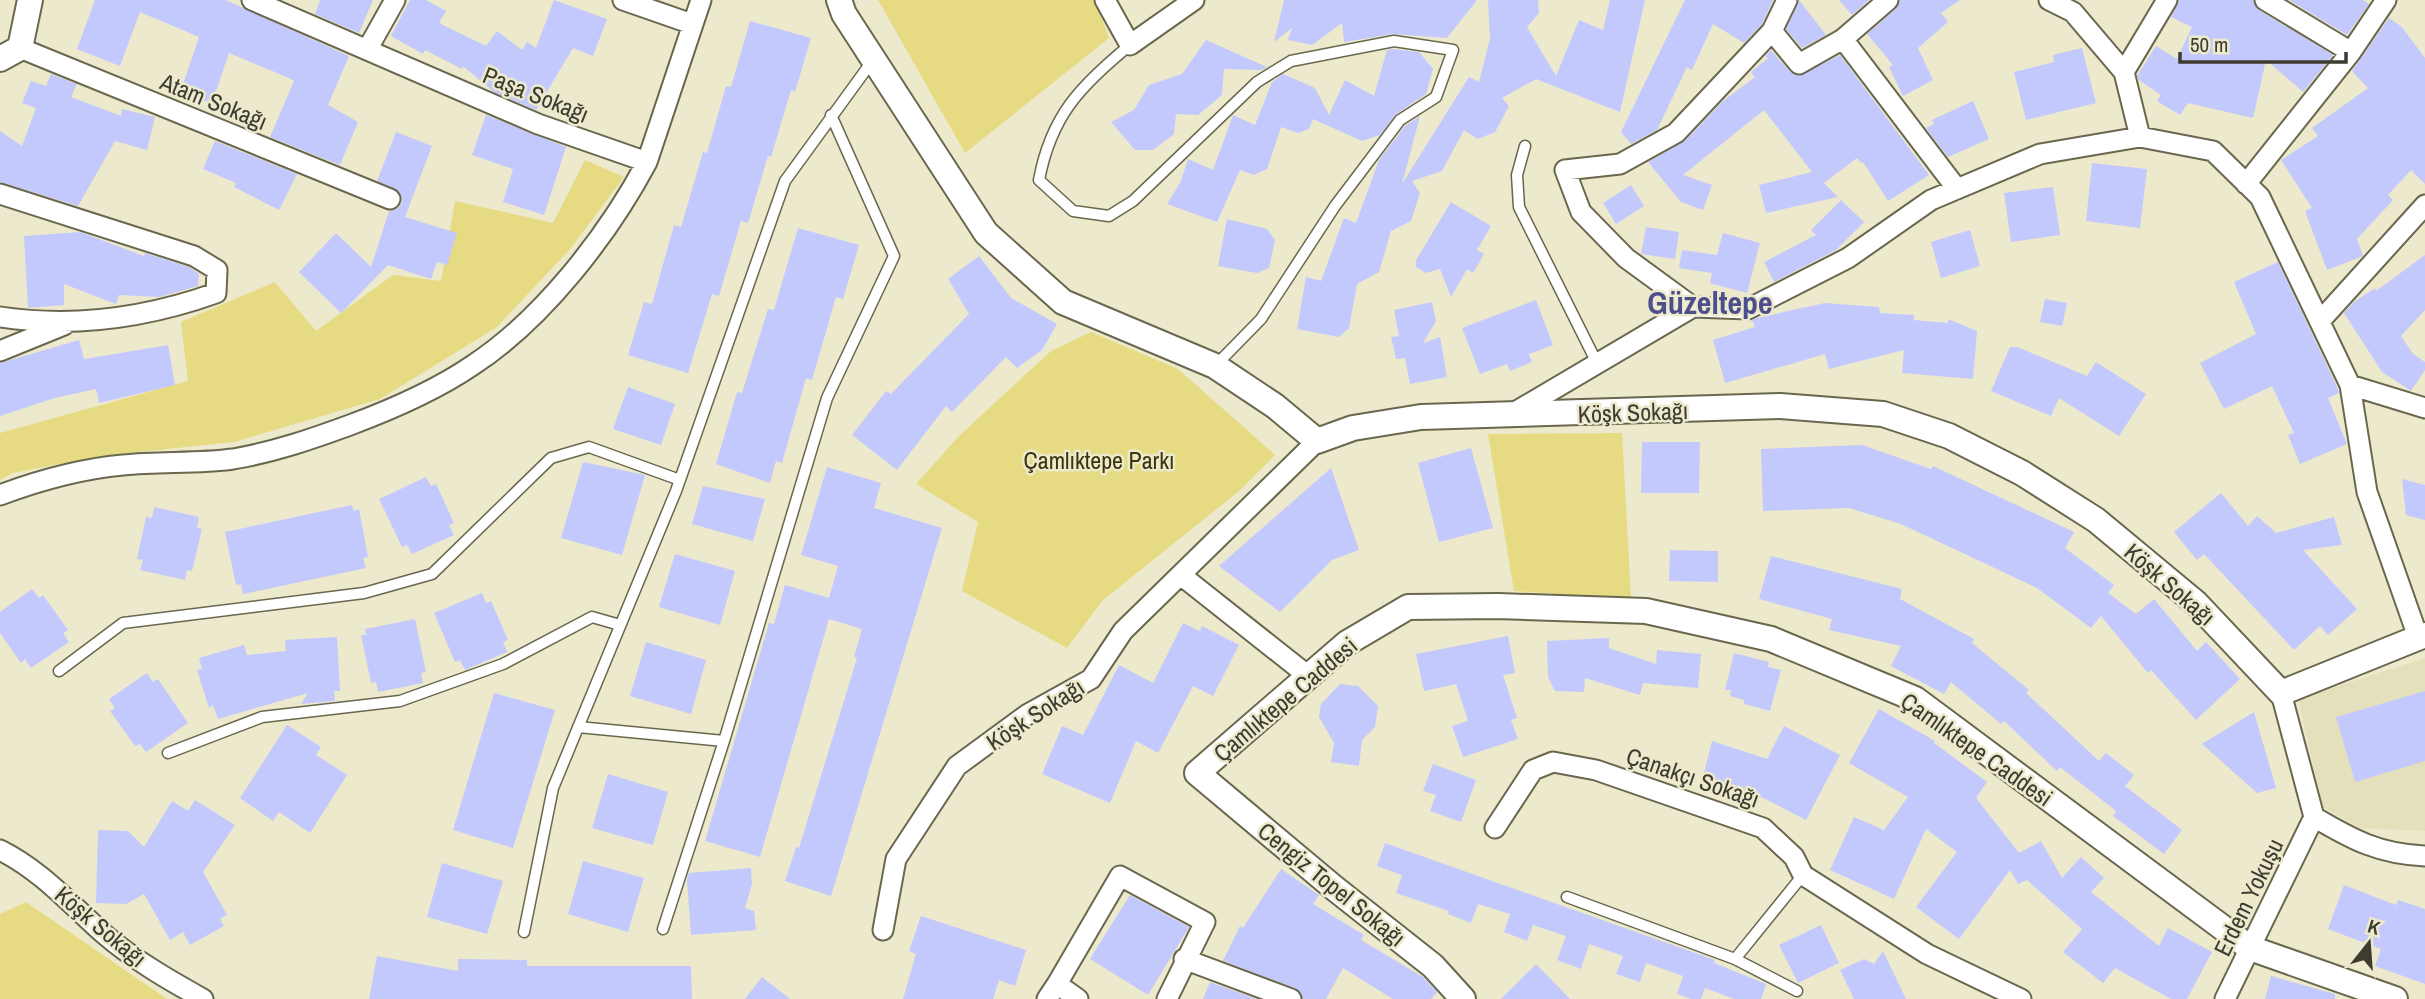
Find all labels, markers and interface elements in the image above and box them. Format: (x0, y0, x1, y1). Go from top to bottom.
scale bar (2180, 21, 2346, 65)
text: 50 m (2190, 30, 2228, 59)
street label: Paşa Sokağı (478, 58, 594, 130)
street label: Atam Sokağı (155, 65, 272, 137)
district label: Güzeltepe (1647, 281, 1773, 324)
street label: Köşk Sokağı (1577, 394, 1689, 430)
park label: Çamlıktepe Parkı (1024, 444, 1174, 476)
street label: Köşk Sokağı (2118, 536, 2222, 632)
street label: Çamlıktepe Caddesi (1206, 629, 1364, 769)
street label: Köşk Sokağı (980, 670, 1090, 758)
street label: Çamlıktepe Caddesi (1895, 685, 2059, 813)
street label: Çanakçı Sokağı (1622, 739, 1764, 815)
street label: Cengiz Topel Sokağı (1251, 815, 1413, 953)
street label: Erdem Yokuşu (2206, 833, 2290, 961)
street label: Köşk Sokağı (48, 878, 154, 974)
north arrow (2334, 908, 2404, 978)
text: K (2365, 913, 2384, 941)

